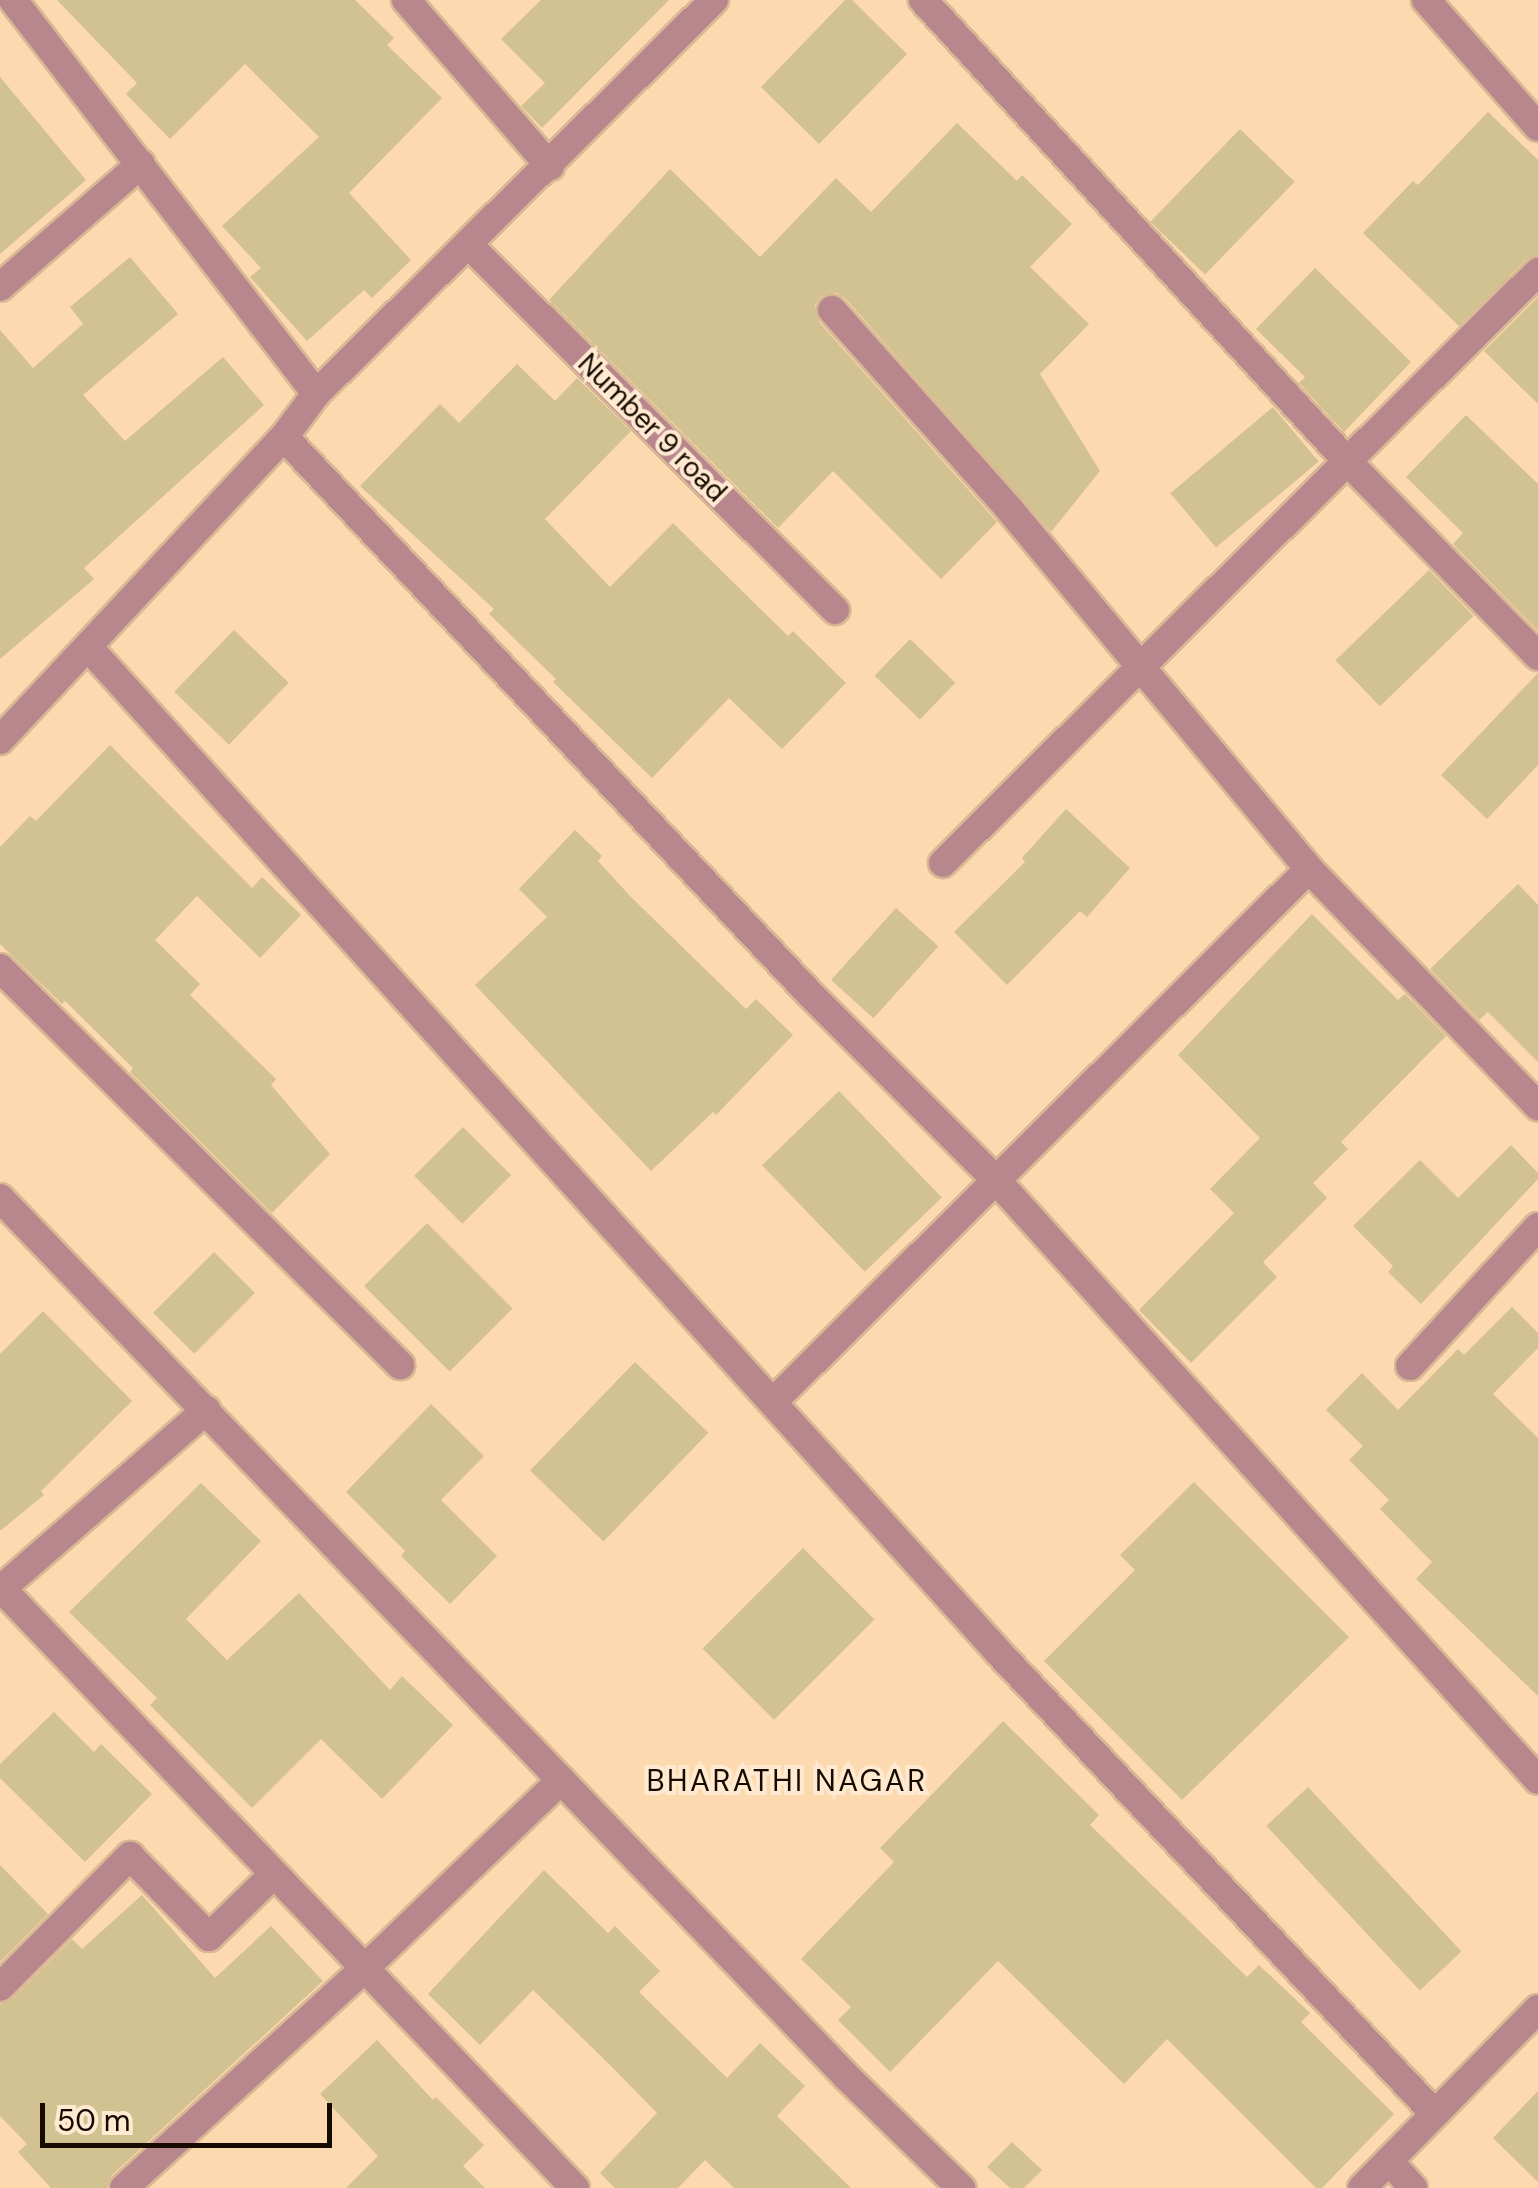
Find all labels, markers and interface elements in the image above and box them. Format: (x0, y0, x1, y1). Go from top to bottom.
street label: Number 9 road (571, 347, 733, 509)
district label: BHARATHI NAGAR (647, 1763, 927, 1799)
scale bar (45, 2083, 338, 2145)
text: 50 m (57, 2101, 131, 2140)

